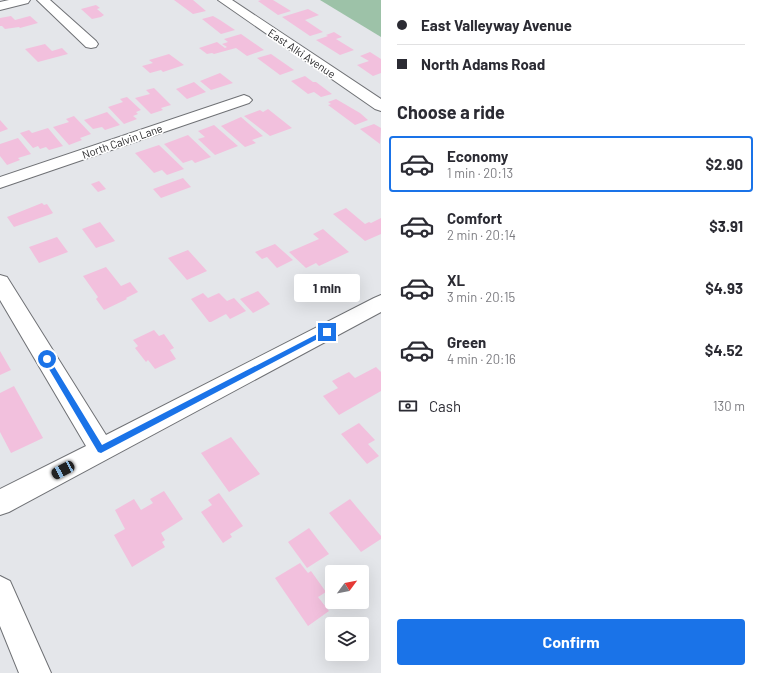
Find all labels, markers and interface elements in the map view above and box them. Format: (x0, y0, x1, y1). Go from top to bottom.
text: East Valleyway Avenue (421, 16, 572, 34)
street label: East Alki Avenue (266, 26, 338, 80)
text: North Adams Road (421, 55, 545, 73)
text: Choose a ride (397, 101, 505, 123)
street label: North Calvin Lane (80, 121, 164, 161)
icon: car (399, 146, 435, 182)
text: Economy (447, 147, 508, 165)
text: $2.90 (705, 155, 743, 173)
text: 1 min · 20:13 (447, 165, 513, 181)
icon: car (399, 208, 435, 244)
text: Comfort (447, 209, 502, 227)
text: $3.91 (709, 217, 743, 235)
text: 2 min · 20:14 (447, 227, 516, 243)
icon: car (399, 270, 435, 306)
text: XL (447, 271, 465, 289)
callout: 1 min (294, 274, 360, 302)
text: $4.93 (705, 279, 743, 297)
text: 1 min (313, 280, 341, 296)
text: 3 min · 20:15 (447, 289, 515, 305)
route end (318, 323, 336, 341)
icon: car (399, 332, 435, 368)
text: Green (447, 333, 486, 351)
text: $4.52 (705, 341, 743, 359)
route start (38, 350, 56, 368)
text: 4 min · 20:16 (447, 351, 516, 367)
icon: cash (397, 395, 419, 417)
text: Cash (429, 397, 461, 415)
text: 130 m (713, 398, 745, 414)
car (50, 459, 76, 481)
north arrow (325, 565, 369, 609)
map controls (325, 565, 369, 661)
button: layers (325, 617, 369, 661)
button: Confirm (397, 619, 745, 665)

